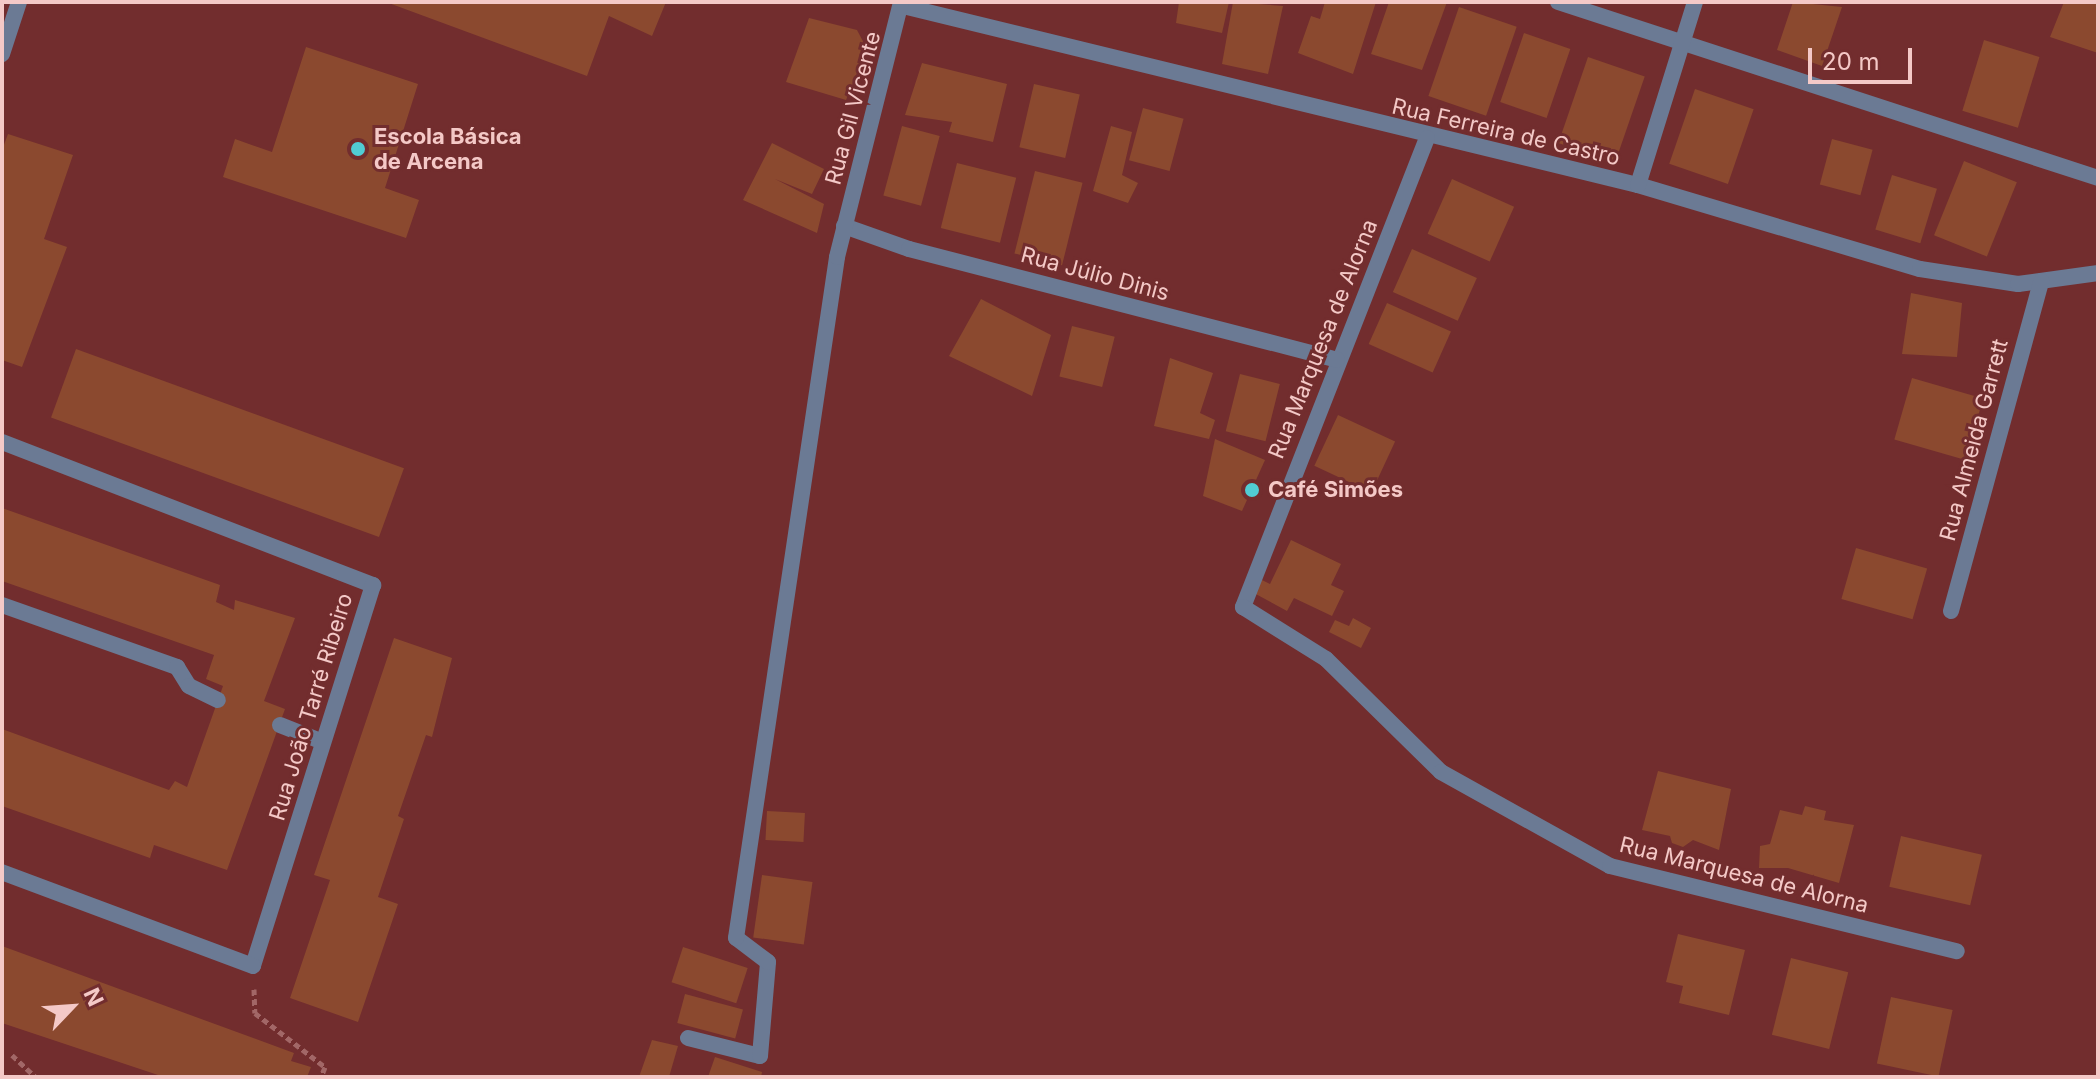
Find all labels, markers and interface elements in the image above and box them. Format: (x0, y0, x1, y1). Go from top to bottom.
street label: Rua Gil Vicente (820, 28, 886, 188)
scale bar (1812, 32, 1916, 82)
text: 20 m (1822, 47, 1880, 76)
street label: Rua Ferreira de Castro (1390, 93, 1622, 171)
place label: Escola Básica de Arcena (374, 123, 522, 174)
marker: Escola Básica de Arcena (349, 140, 367, 158)
street label: Rua Marquesa de Alorna (1263, 216, 1383, 462)
street label: Rua Júlio Dinis (1018, 242, 1172, 306)
street label: Rua Almeida Garrett (1934, 336, 2014, 544)
place label: Café Simões (1268, 477, 1403, 503)
marker: Café Simões (1243, 481, 1261, 499)
street label: Rua João Tarré Ribeiro (264, 590, 358, 824)
street label: Rua Marquesa de Alorna (1617, 831, 1871, 919)
north arrow (32, 967, 112, 1047)
text: N (78, 984, 109, 1010)

